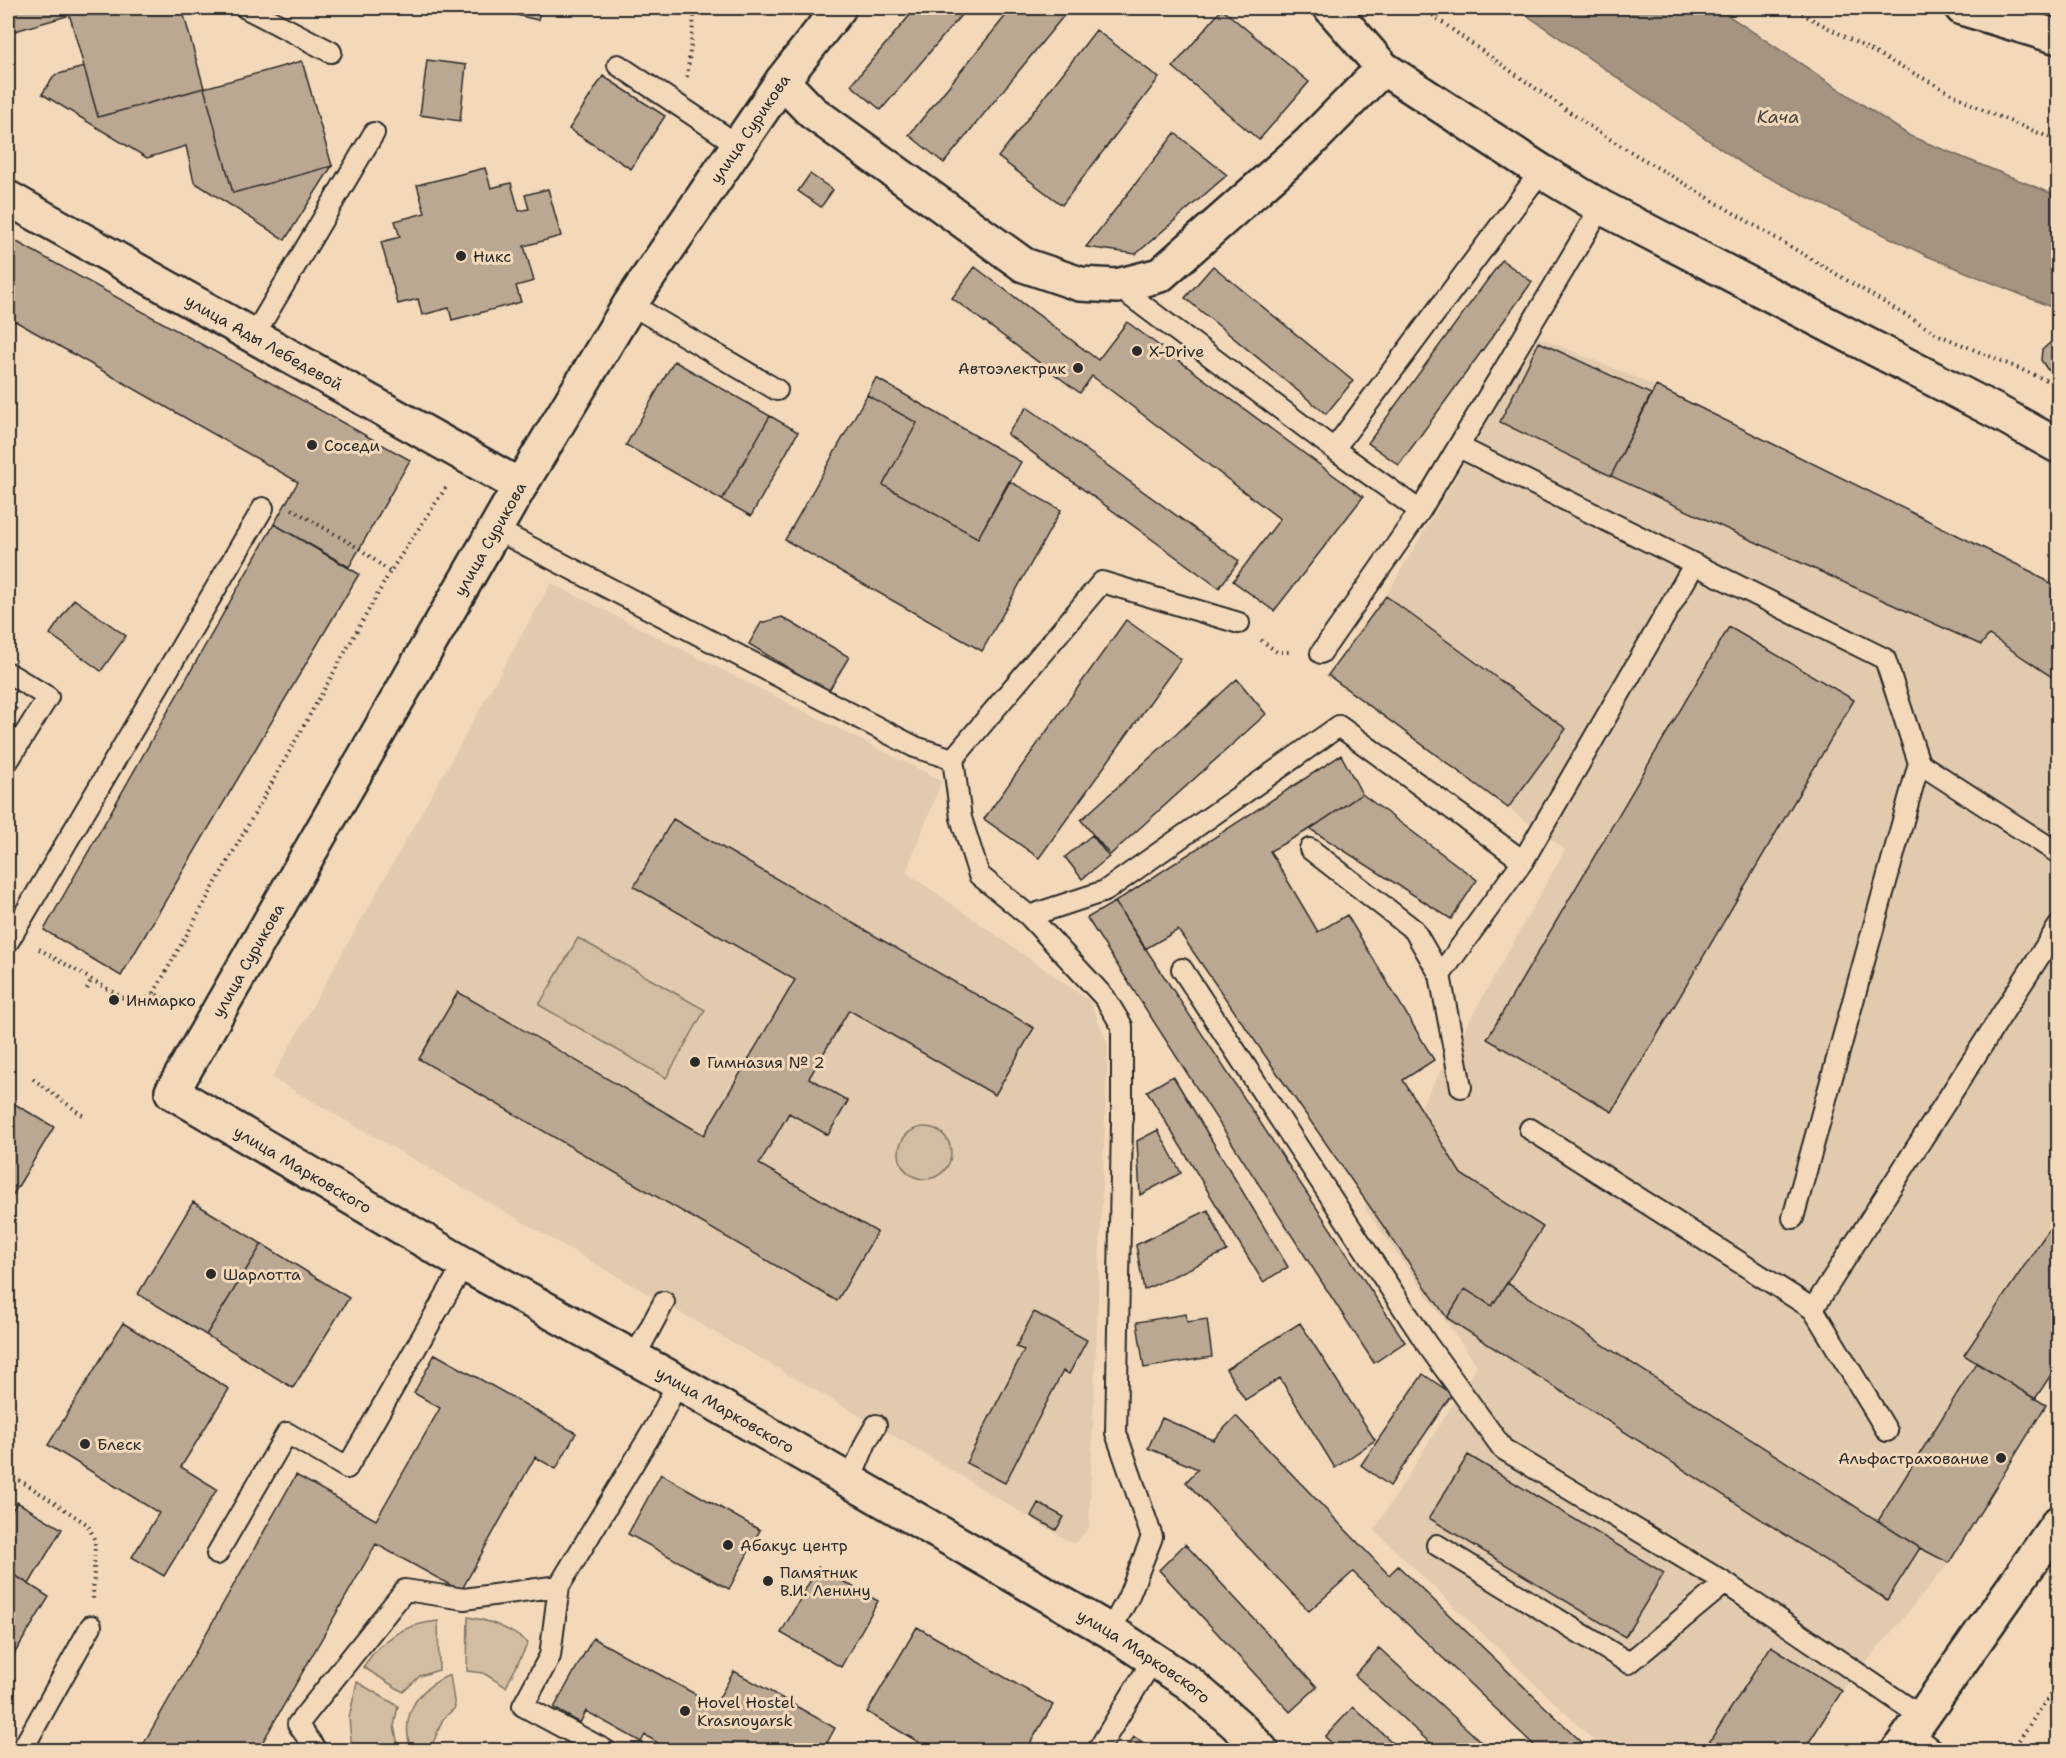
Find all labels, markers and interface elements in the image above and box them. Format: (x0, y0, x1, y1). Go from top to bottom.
street label: улица Сурикова (705, 69, 794, 187)
water label: Кача (1757, 105, 1799, 129)
place label: Никс (473, 246, 511, 267)
marker: Никс (454, 249, 468, 263)
street label: улица Ады Лебедевой (182, 289, 347, 395)
place label: X-Drive (1149, 341, 1204, 362)
marker: X-Drive (1130, 344, 1144, 358)
place label: Автоэлектрик (958, 358, 1066, 379)
marker: Автоэлектрик (1071, 361, 1085, 375)
place label: Соседи (324, 435, 380, 456)
marker: Соседи (305, 438, 319, 452)
street label: улица Сурикова (449, 478, 531, 599)
street label: улица Сурикова (207, 899, 289, 1021)
place label: Инмарко (126, 990, 196, 1011)
marker: Инмарко (107, 993, 121, 1007)
place label: Гимназия № 2 (707, 1052, 825, 1073)
marker: Гимназия № 2 (688, 1055, 702, 1069)
street label: улица Марковского (230, 1120, 376, 1218)
place label: Шарлотта (223, 1264, 301, 1285)
marker: Шарлотта (204, 1267, 218, 1281)
street label: улица Марковского (652, 1361, 798, 1457)
place label: Блеск (97, 1434, 142, 1455)
marker: Блеск (78, 1437, 92, 1451)
place label: Альфастрахование (1838, 1448, 1989, 1469)
marker: Альфастрахование (1994, 1451, 2008, 1465)
place label: Абакус центр (740, 1535, 848, 1556)
marker: Абакус центр (721, 1538, 735, 1552)
place label: Памятник В.И. Ленину (780, 1562, 871, 1601)
marker: Памятник В.И. Ленину (761, 1574, 775, 1588)
street label: улица Марковского (1074, 1604, 1215, 1708)
place label: Hovel Hostel Krasnoyarsk (697, 1692, 795, 1731)
marker: Hovel Hostel Krasnoyarsk (678, 1704, 692, 1718)

